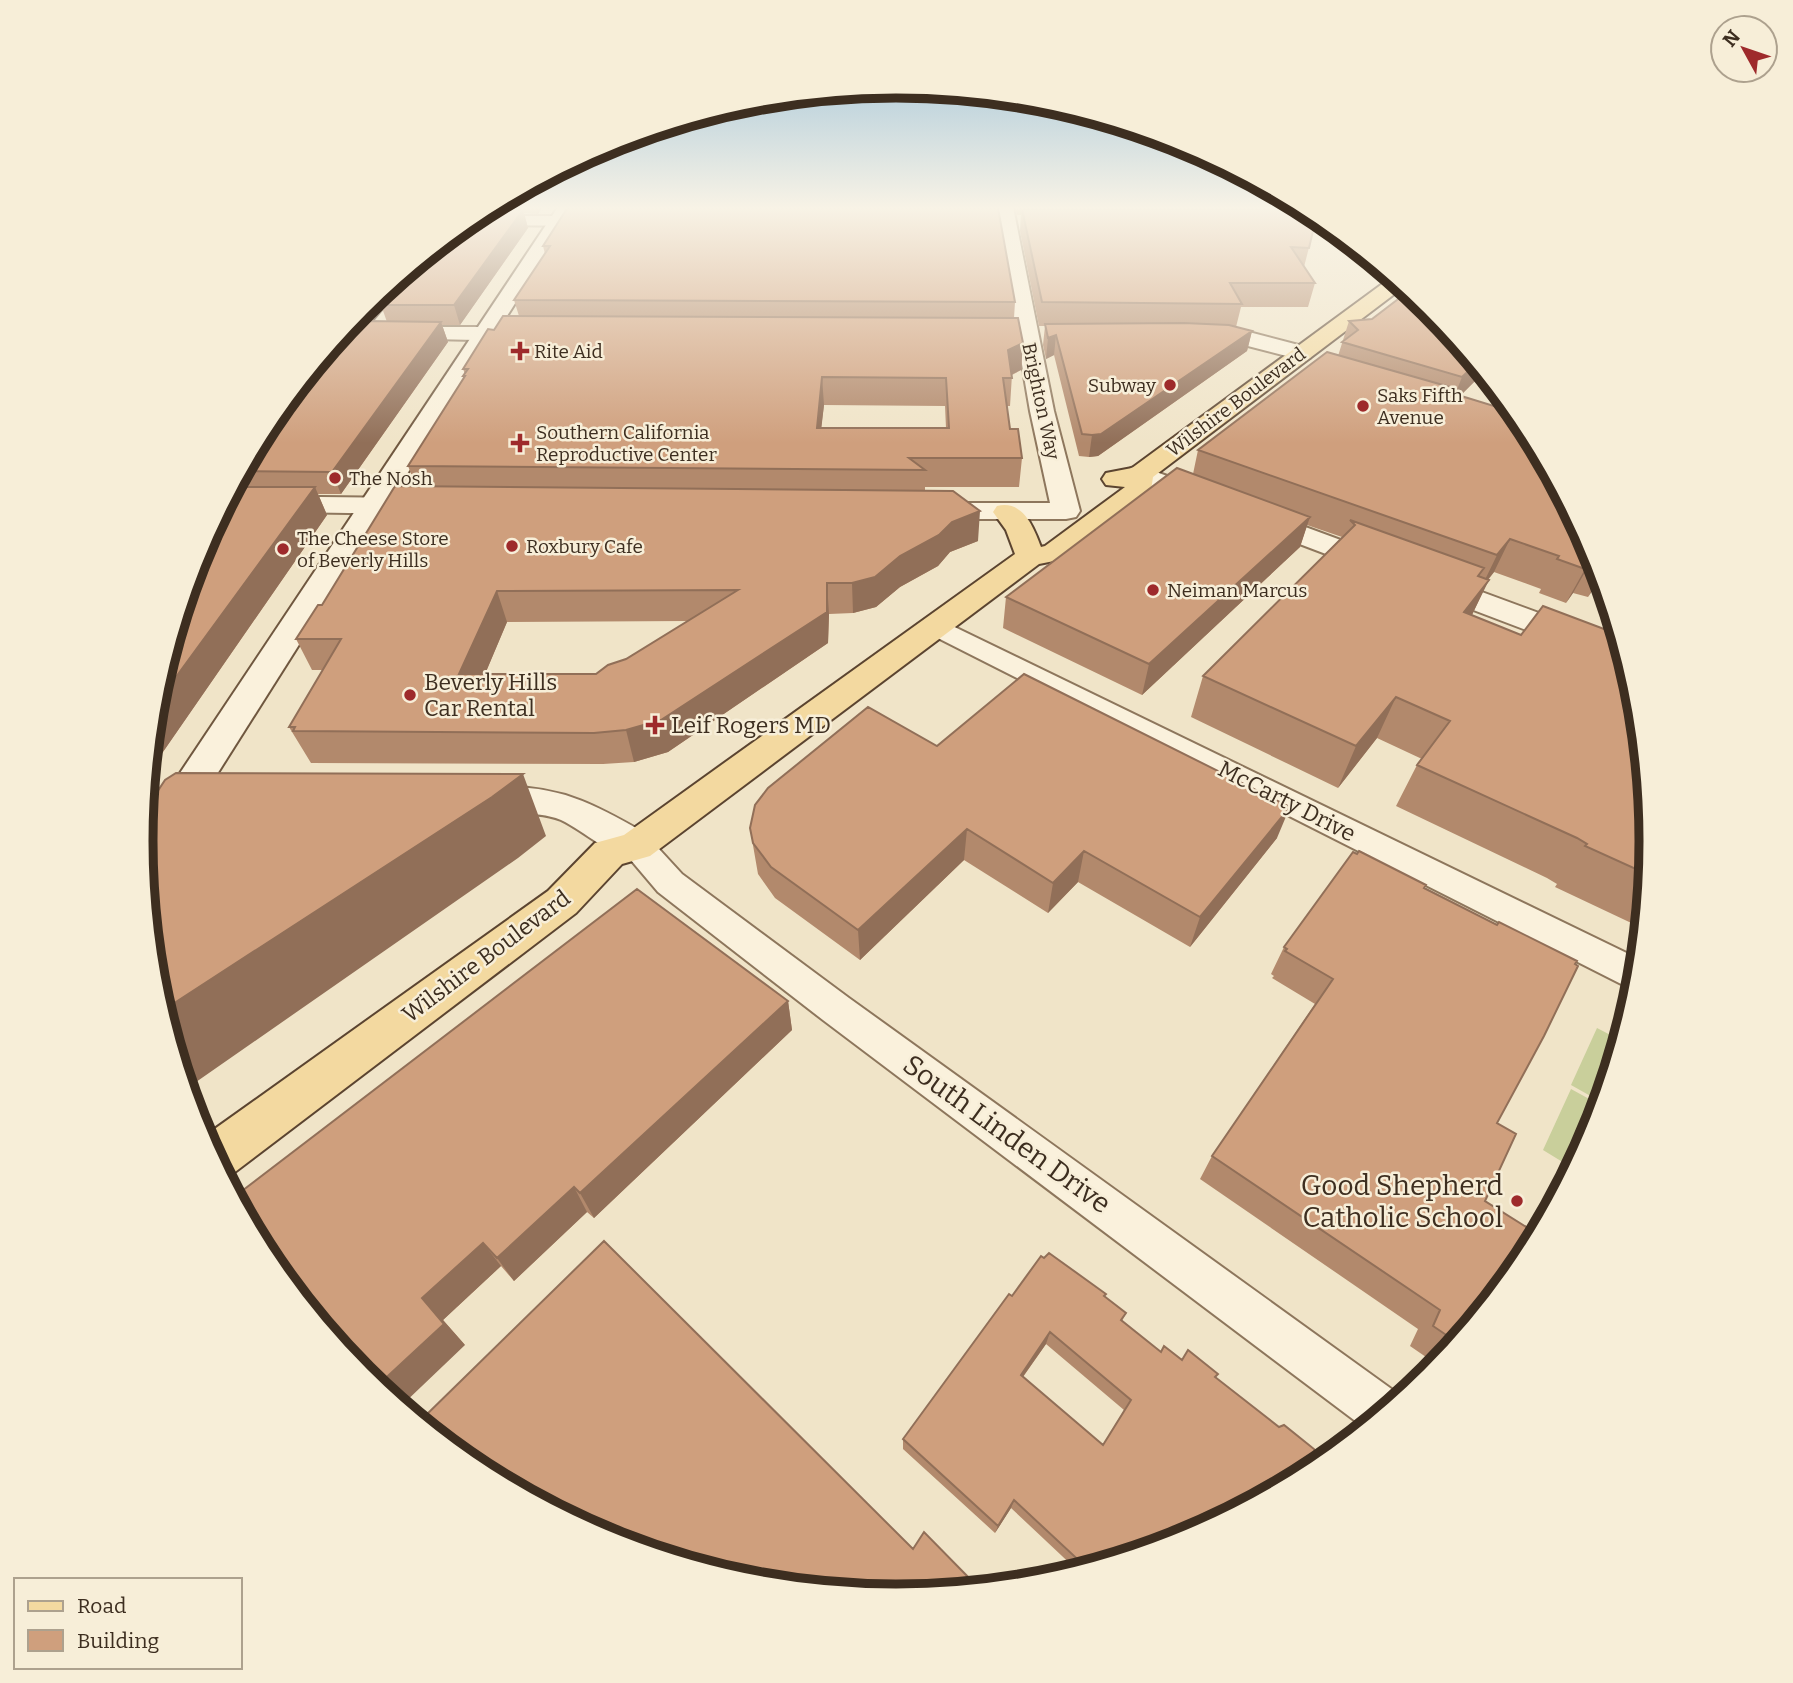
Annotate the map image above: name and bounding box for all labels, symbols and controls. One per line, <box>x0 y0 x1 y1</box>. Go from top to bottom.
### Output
north arrow <box>1709 14 1779 84</box>
text: N <box>1718 25 1745 51</box>
place label: Rite Aid <box>534 340 603 363</box>
street label: Brighton Way <box>1017 340 1065 462</box>
street label: Wilshire Boulevard <box>1162 342 1310 462</box>
marker: Rite Aid <box>512 343 528 359</box>
place label: Subway <box>1088 374 1157 397</box>
marker: Subway <box>1162 377 1178 393</box>
place label: Saks Fifth Avenue <box>1377 384 1463 429</box>
marker: Saks Fifth Avenue <box>1355 398 1371 414</box>
place label: Southern California Reproductive Center <box>536 421 717 466</box>
marker: Southern California Reproductive Center <box>510 433 530 453</box>
place label: The Nosh <box>349 467 433 490</box>
marker: The Nosh <box>327 470 343 486</box>
place label: The Cheese Store of Beverly Hills <box>297 527 449 572</box>
place label: Roxbury Cafe <box>526 535 643 558</box>
marker: Roxbury Cafe <box>504 538 520 554</box>
marker: The Cheese Store of Beverly Hills <box>275 541 291 557</box>
place label: Neiman Marcus <box>1167 579 1307 602</box>
marker: Neiman Marcus <box>1145 582 1161 598</box>
place label: Beverly Hills Car Rental <box>424 668 557 722</box>
marker: Beverly Hills Car Rental <box>402 687 418 703</box>
place label: Leif Rogers MD <box>671 711 831 739</box>
marker: Leif Rogers MD <box>645 715 665 735</box>
street label: McCarty Drive <box>1214 754 1360 848</box>
street label: Wilshire Boulevard <box>396 883 576 1028</box>
street label: South Linden Drive <box>897 1048 1117 1220</box>
place label: Good Shepherd Catholic School <box>1301 1169 1503 1234</box>
marker: Good Shepherd Catholic School <box>1509 1193 1525 1209</box>
legend <box>14 1578 242 1669</box>
text: Road <box>77 1593 126 1619</box>
text: Building <box>77 1628 160 1654</box>

